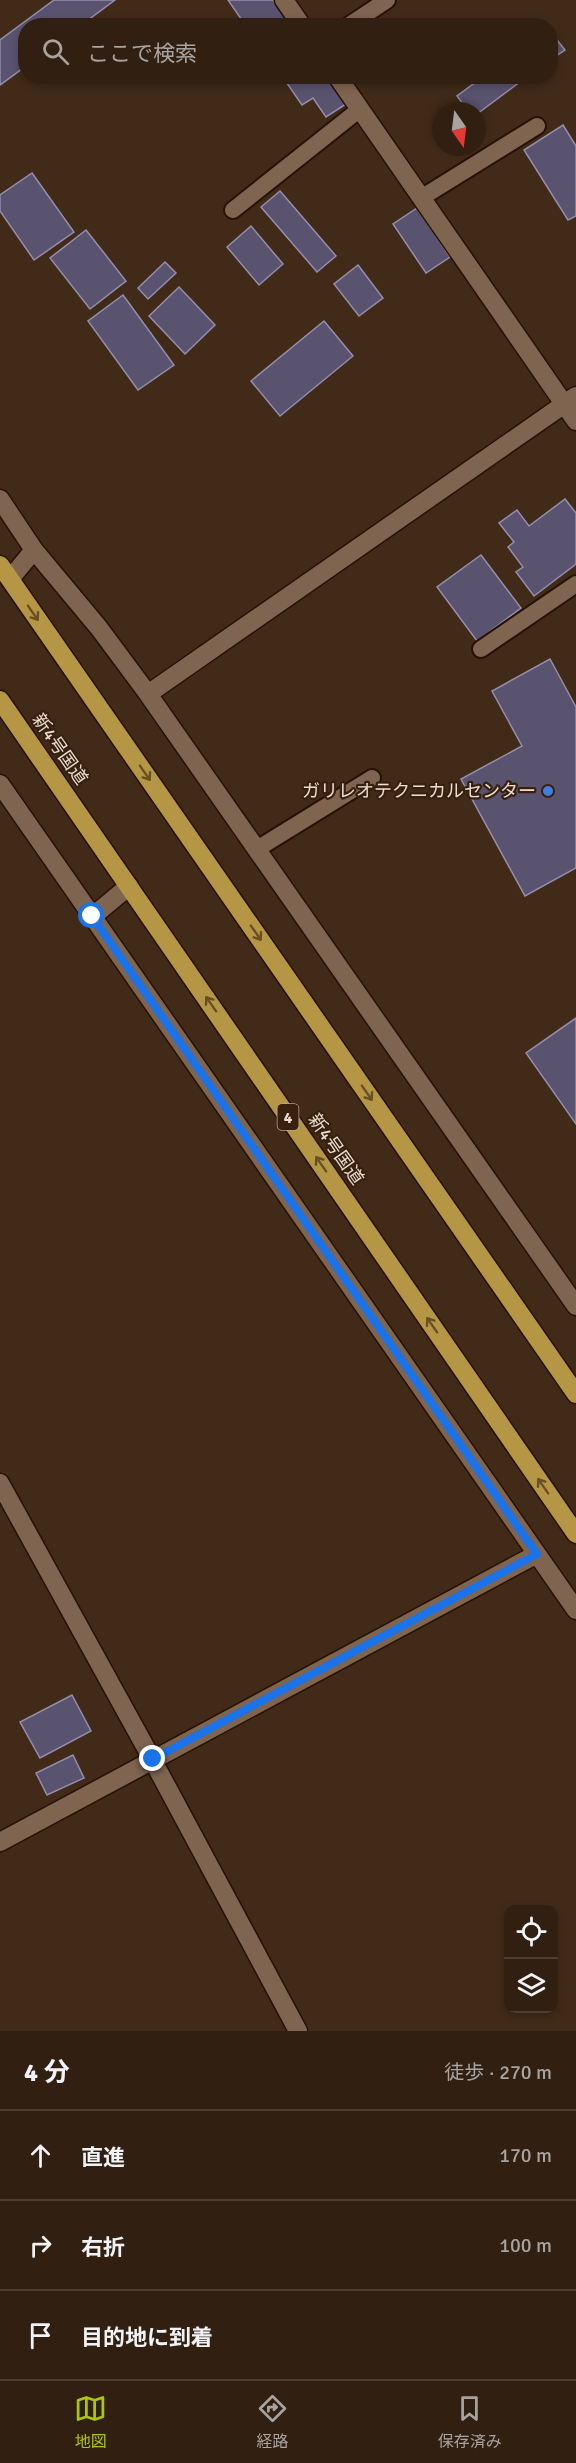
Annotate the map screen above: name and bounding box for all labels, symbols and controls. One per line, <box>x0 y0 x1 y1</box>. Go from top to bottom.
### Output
search box <box>18 18 558 84</box>
icon: search <box>39 35 72 68</box>
text: ここで検索 <box>87 40 197 67</box>
north arrow <box>432 102 486 156</box>
one-way arrow <box>27 604 39 621</box>
street label: 新4号国道 <box>28 709 92 789</box>
one-way arrow <box>139 764 151 781</box>
place label: ガリレオテクニカルセンター <box>302 780 536 802</box>
marker: ガリレオテクニカルセンター <box>541 784 555 798</box>
route start <box>78 902 104 928</box>
one-way arrow <box>250 925 262 941</box>
one-way arrow <box>205 996 217 1013</box>
one-way arrow <box>361 1085 373 1101</box>
road number: 4 <box>278 1104 298 1130</box>
street label: 新4号国道 <box>304 1109 368 1189</box>
one-way arrow <box>315 1157 327 1173</box>
one-way arrow <box>426 1317 438 1334</box>
one-way arrow <box>537 1478 549 1494</box>
route end <box>139 1745 165 1771</box>
map controls <box>504 1905 558 2013</box>
button: locate <box>504 1905 558 1959</box>
button: layers <box>504 1959 558 2013</box>
text: 4 分 <box>24 2057 70 2089</box>
text: 徒歩 · 270 m <box>444 2060 552 2085</box>
icon: ahead <box>24 2139 57 2172</box>
text: 170 m <box>499 2143 552 2168</box>
text: 直進 <box>81 2144 125 2171</box>
icon: right <box>24 2229 57 2262</box>
text: 100 m <box>499 2233 552 2258</box>
text: 右折 <box>81 2234 125 2261</box>
icon: arrive <box>24 2319 57 2352</box>
text: 目的地に到着 <box>81 2324 213 2351</box>
tab: 地図 <box>74 2392 107 2452</box>
tab: 経路 <box>256 2392 289 2452</box>
tab: 保存済み <box>438 2392 502 2452</box>

